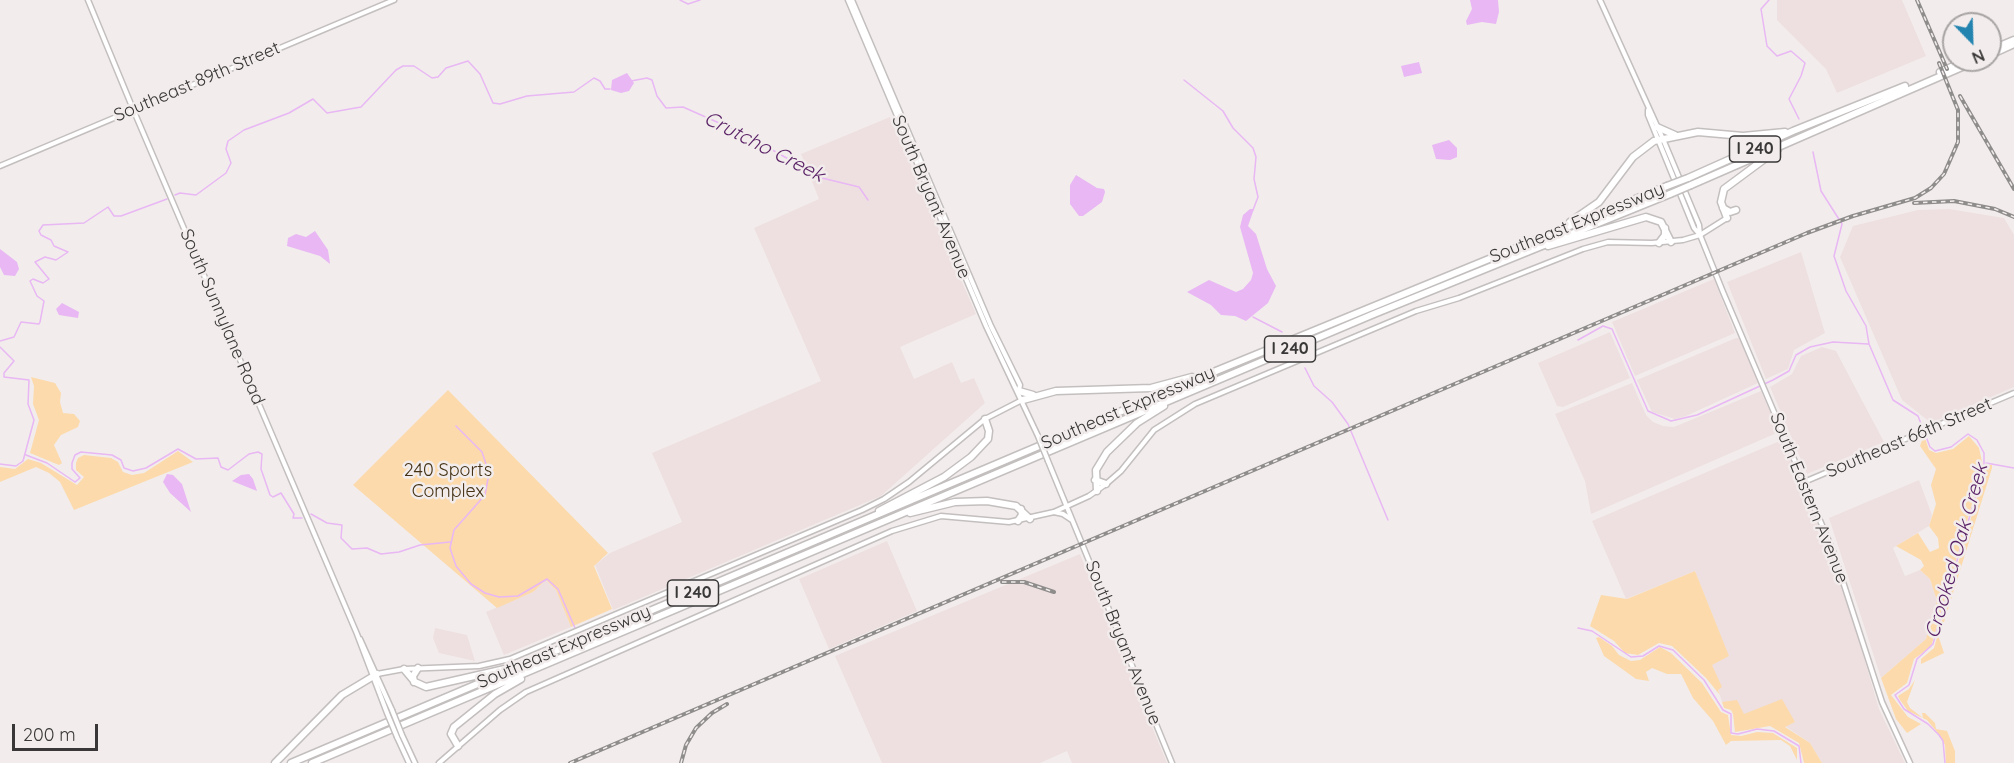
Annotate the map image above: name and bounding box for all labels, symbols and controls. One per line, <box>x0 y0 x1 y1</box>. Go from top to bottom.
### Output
north arrow <box>1942 12 2002 72</box>
street label: Southeast 89th Street <box>111 37 283 127</box>
text: N <box>1969 45 1988 68</box>
water label: Crutcho Creek <box>700 106 828 188</box>
street label: South Bryant Avenue <box>887 112 975 282</box>
road number: I 240 <box>1730 136 1780 162</box>
street label: Southeast Expressway <box>1487 178 1667 268</box>
street label: South Sunnylane Road <box>175 226 269 408</box>
road number: I 240 <box>1264 336 1316 362</box>
street label: Southeast Expressway <box>1038 362 1218 454</box>
street label: Southeast 66th Street <box>1823 393 1995 483</box>
street label: South Eastern Avenue <box>1765 410 1853 586</box>
park label: 240 Sports Complex <box>404 460 492 502</box>
water label: Crooked Oak Creek <box>1921 461 1993 641</box>
street label: South Bryant Avenue <box>1080 558 1166 728</box>
road number: I 240 <box>668 580 718 606</box>
street label: Southeast Expressway <box>474 601 654 693</box>
scale bar <box>15 712 100 750</box>
text: 200 m <box>23 723 76 746</box>

